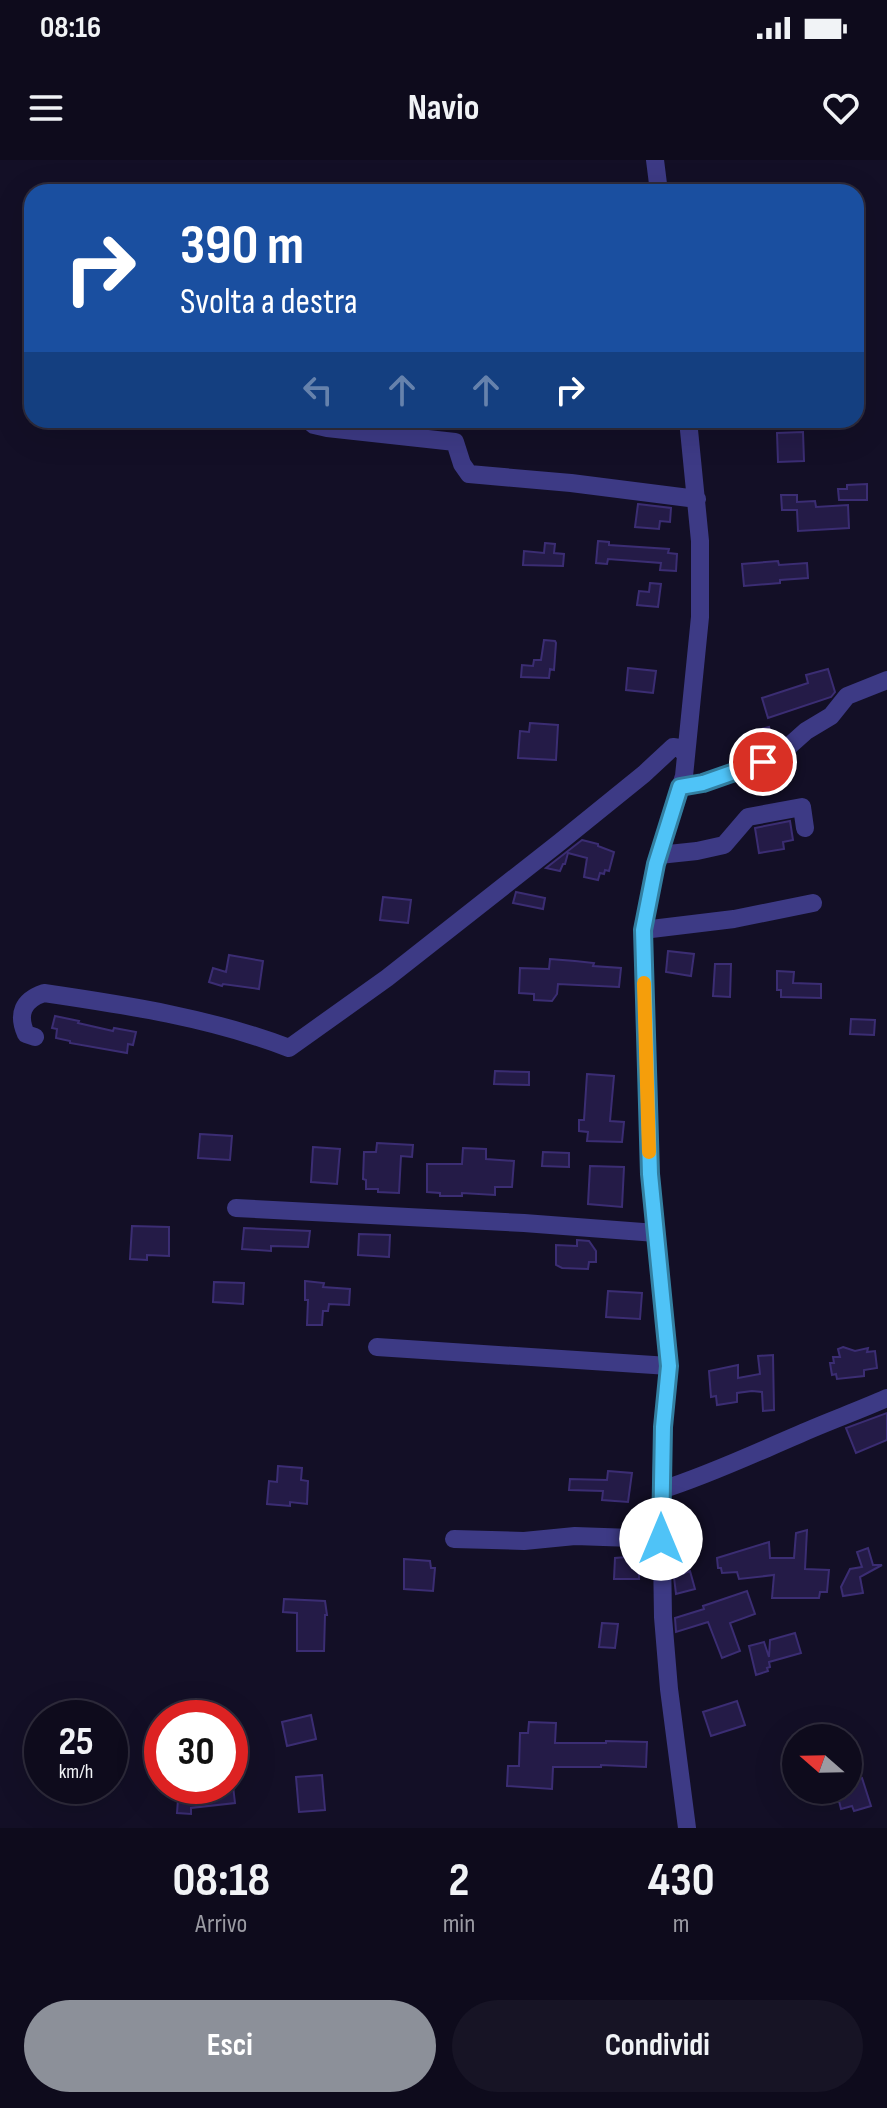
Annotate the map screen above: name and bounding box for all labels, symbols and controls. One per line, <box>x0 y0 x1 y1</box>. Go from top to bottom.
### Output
text: 08:16 <box>40 10 101 46</box>
icon: menu <box>24 86 68 130</box>
icon: heart <box>819 86 863 130</box>
text: Navio <box>408 87 479 130</box>
text: 390 m <box>180 213 304 280</box>
icon: right <box>48 216 152 320</box>
text: Svolta a destra <box>180 281 358 324</box>
icon: left <box>296 368 340 412</box>
icon: ahead <box>380 368 424 412</box>
icon: ahead <box>464 368 508 412</box>
icon: right <box>548 368 592 412</box>
pin <box>729 728 797 796</box>
icon: arrive <box>741 740 785 784</box>
position arrow <box>619 1497 703 1581</box>
speed limit sign: 30 <box>144 1700 248 1804</box>
text: 25 <box>58 1718 94 1766</box>
north arrow <box>782 1724 862 1804</box>
map controls <box>782 1724 862 1804</box>
text: km/h <box>59 1760 93 1784</box>
text: 08:18 <box>172 1852 270 1909</box>
text: 2 <box>448 1852 469 1909</box>
text: 430 <box>648 1852 715 1909</box>
text: Arrivo <box>195 1909 247 1940</box>
text: min <box>443 1909 475 1940</box>
text: m <box>673 1909 689 1940</box>
button: Esci <box>24 2000 436 2092</box>
button: Condividi <box>452 2000 863 2092</box>

